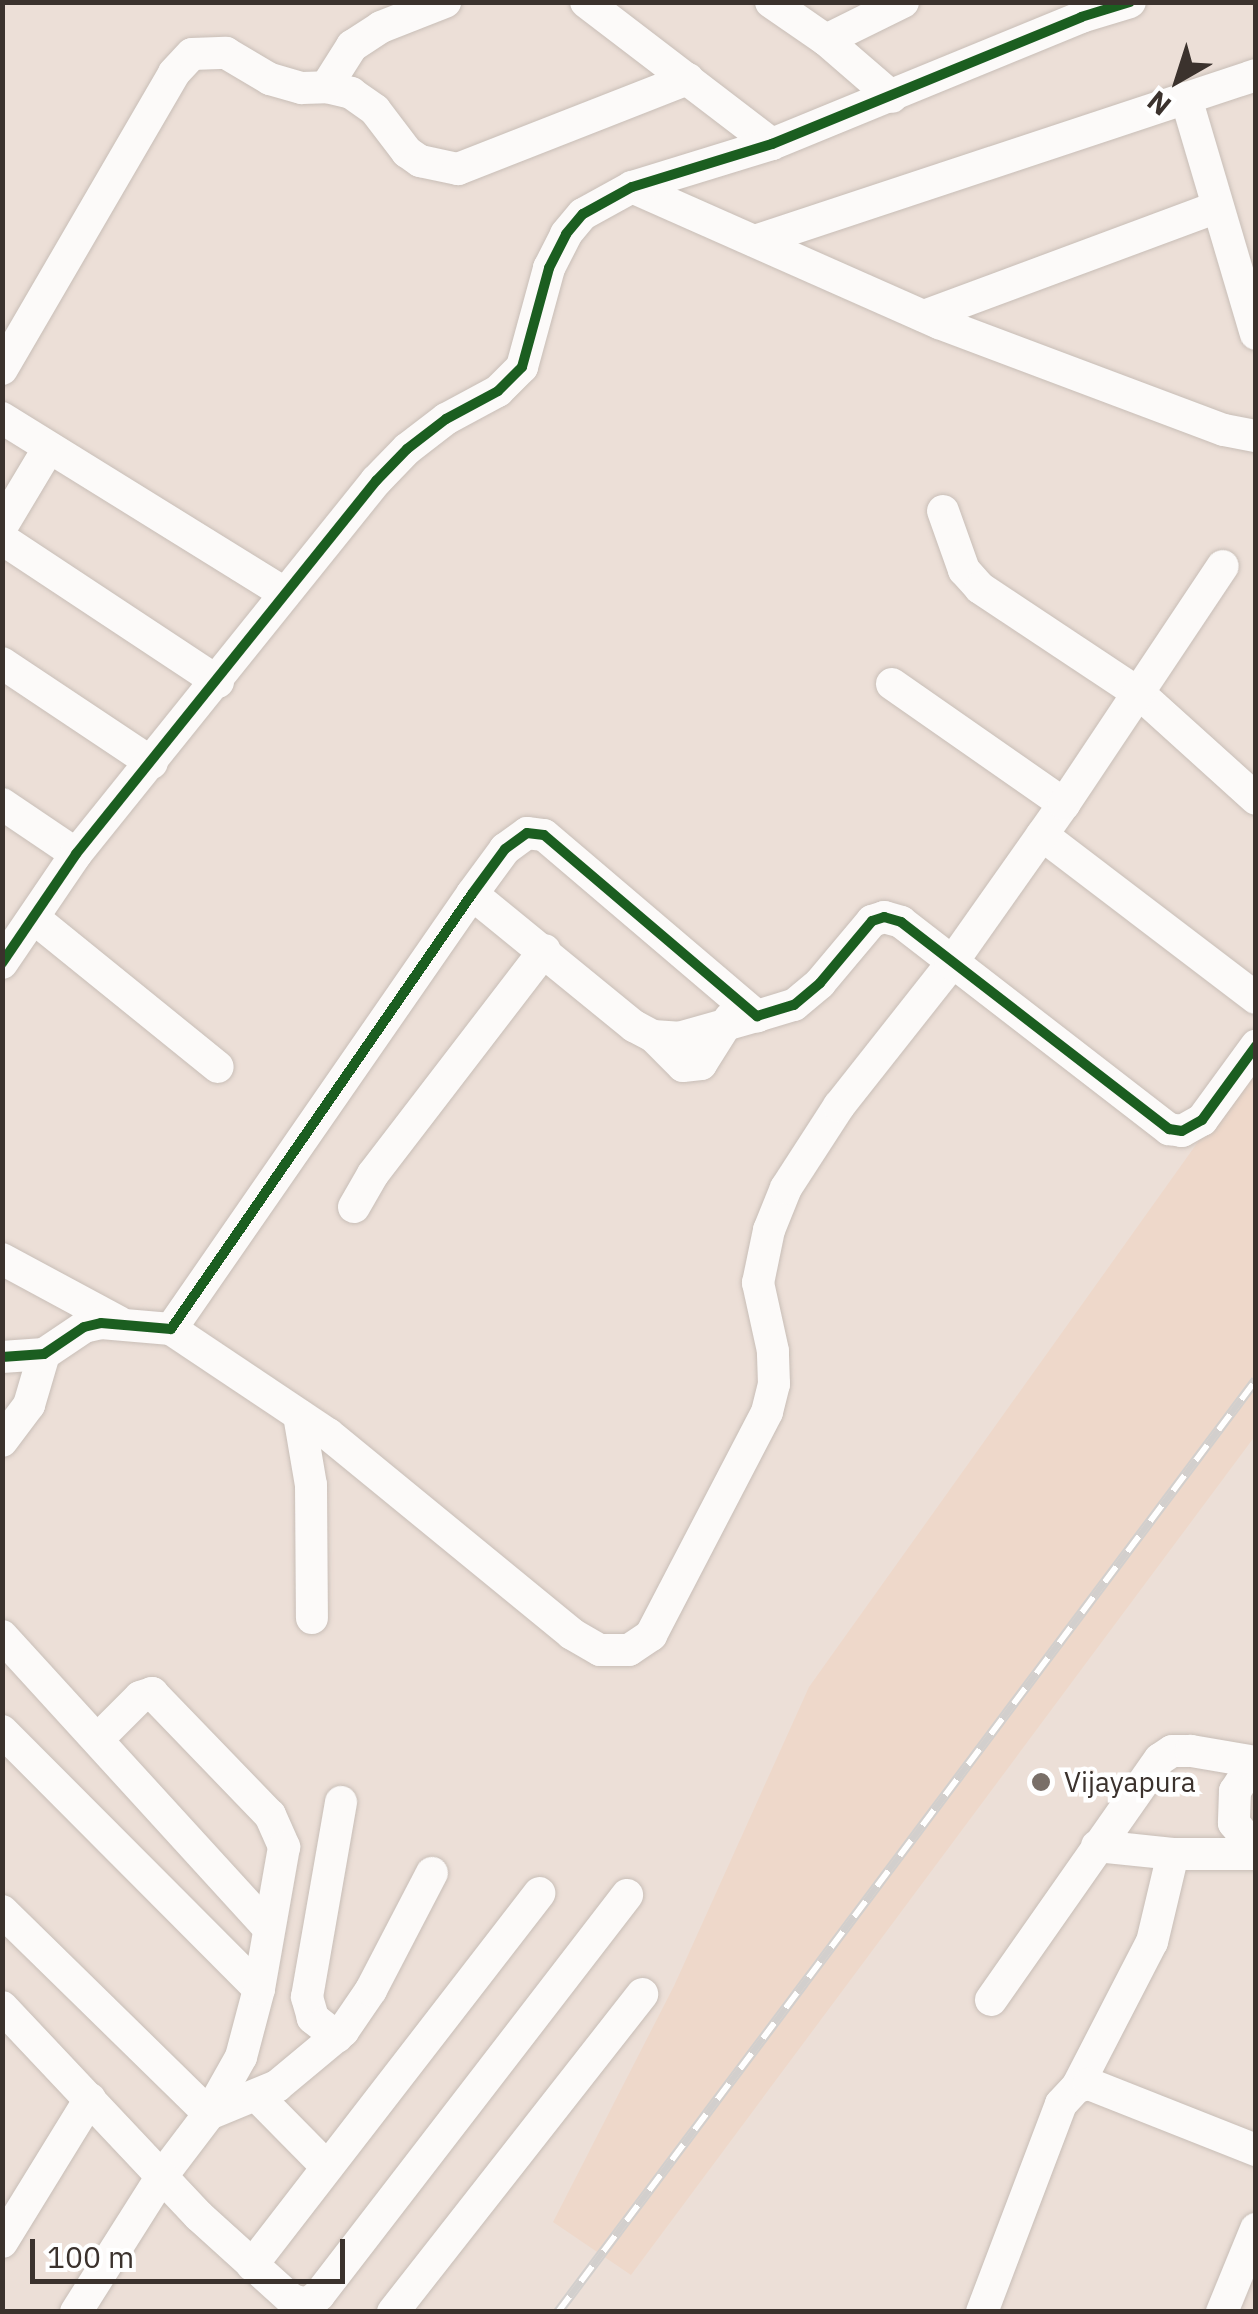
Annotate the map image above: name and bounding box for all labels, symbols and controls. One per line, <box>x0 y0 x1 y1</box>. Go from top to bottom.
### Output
north arrow <box>1128 30 1228 130</box>
text: N <box>1139 83 1178 124</box>
place label: Vijayapura <box>1064 1765 1196 1799</box>
marker: Vijayapura <box>1028 1769 1054 1795</box>
scale bar <box>35 2219 350 2281</box>
text: 100 m <box>47 2237 134 2276</box>

